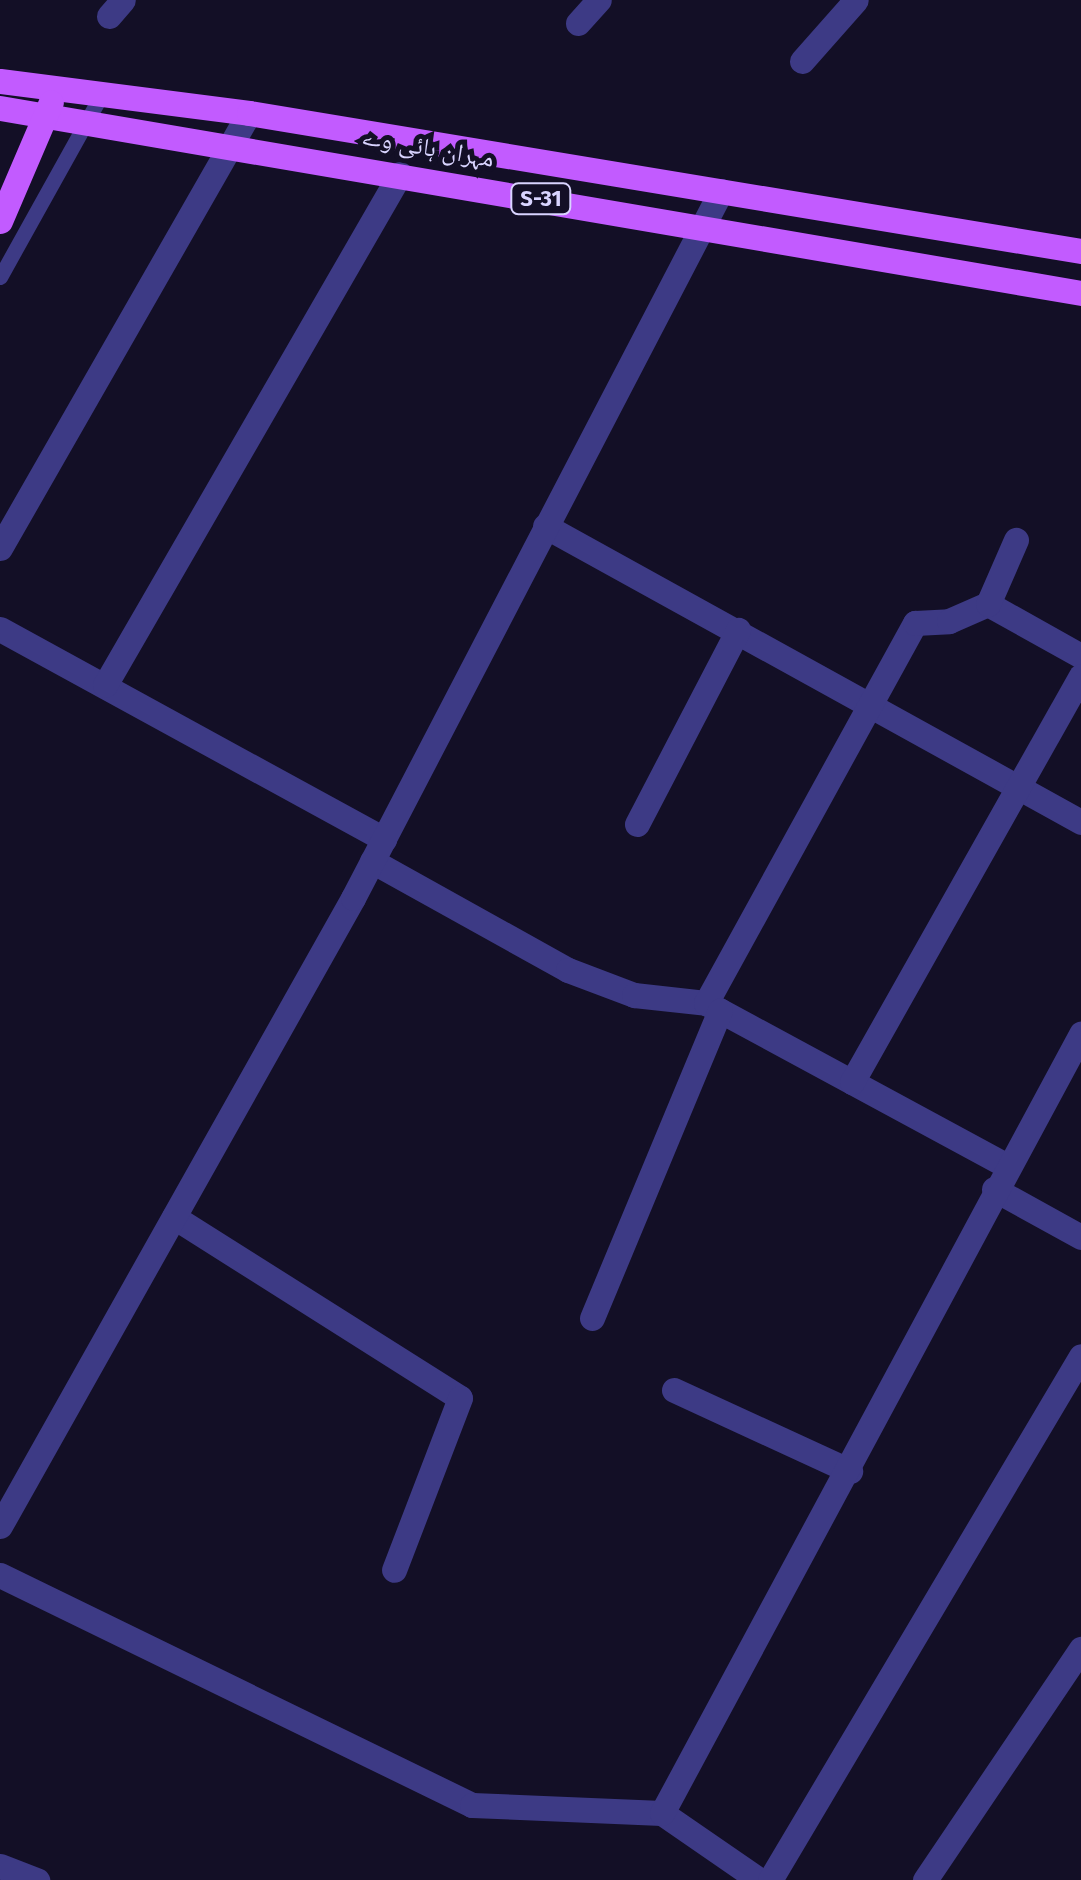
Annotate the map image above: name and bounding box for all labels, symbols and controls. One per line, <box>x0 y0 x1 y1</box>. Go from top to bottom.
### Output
street label: مہران ہائی وے <box>360 122 496 174</box>
road number: S-31 <box>508 182 574 216</box>

